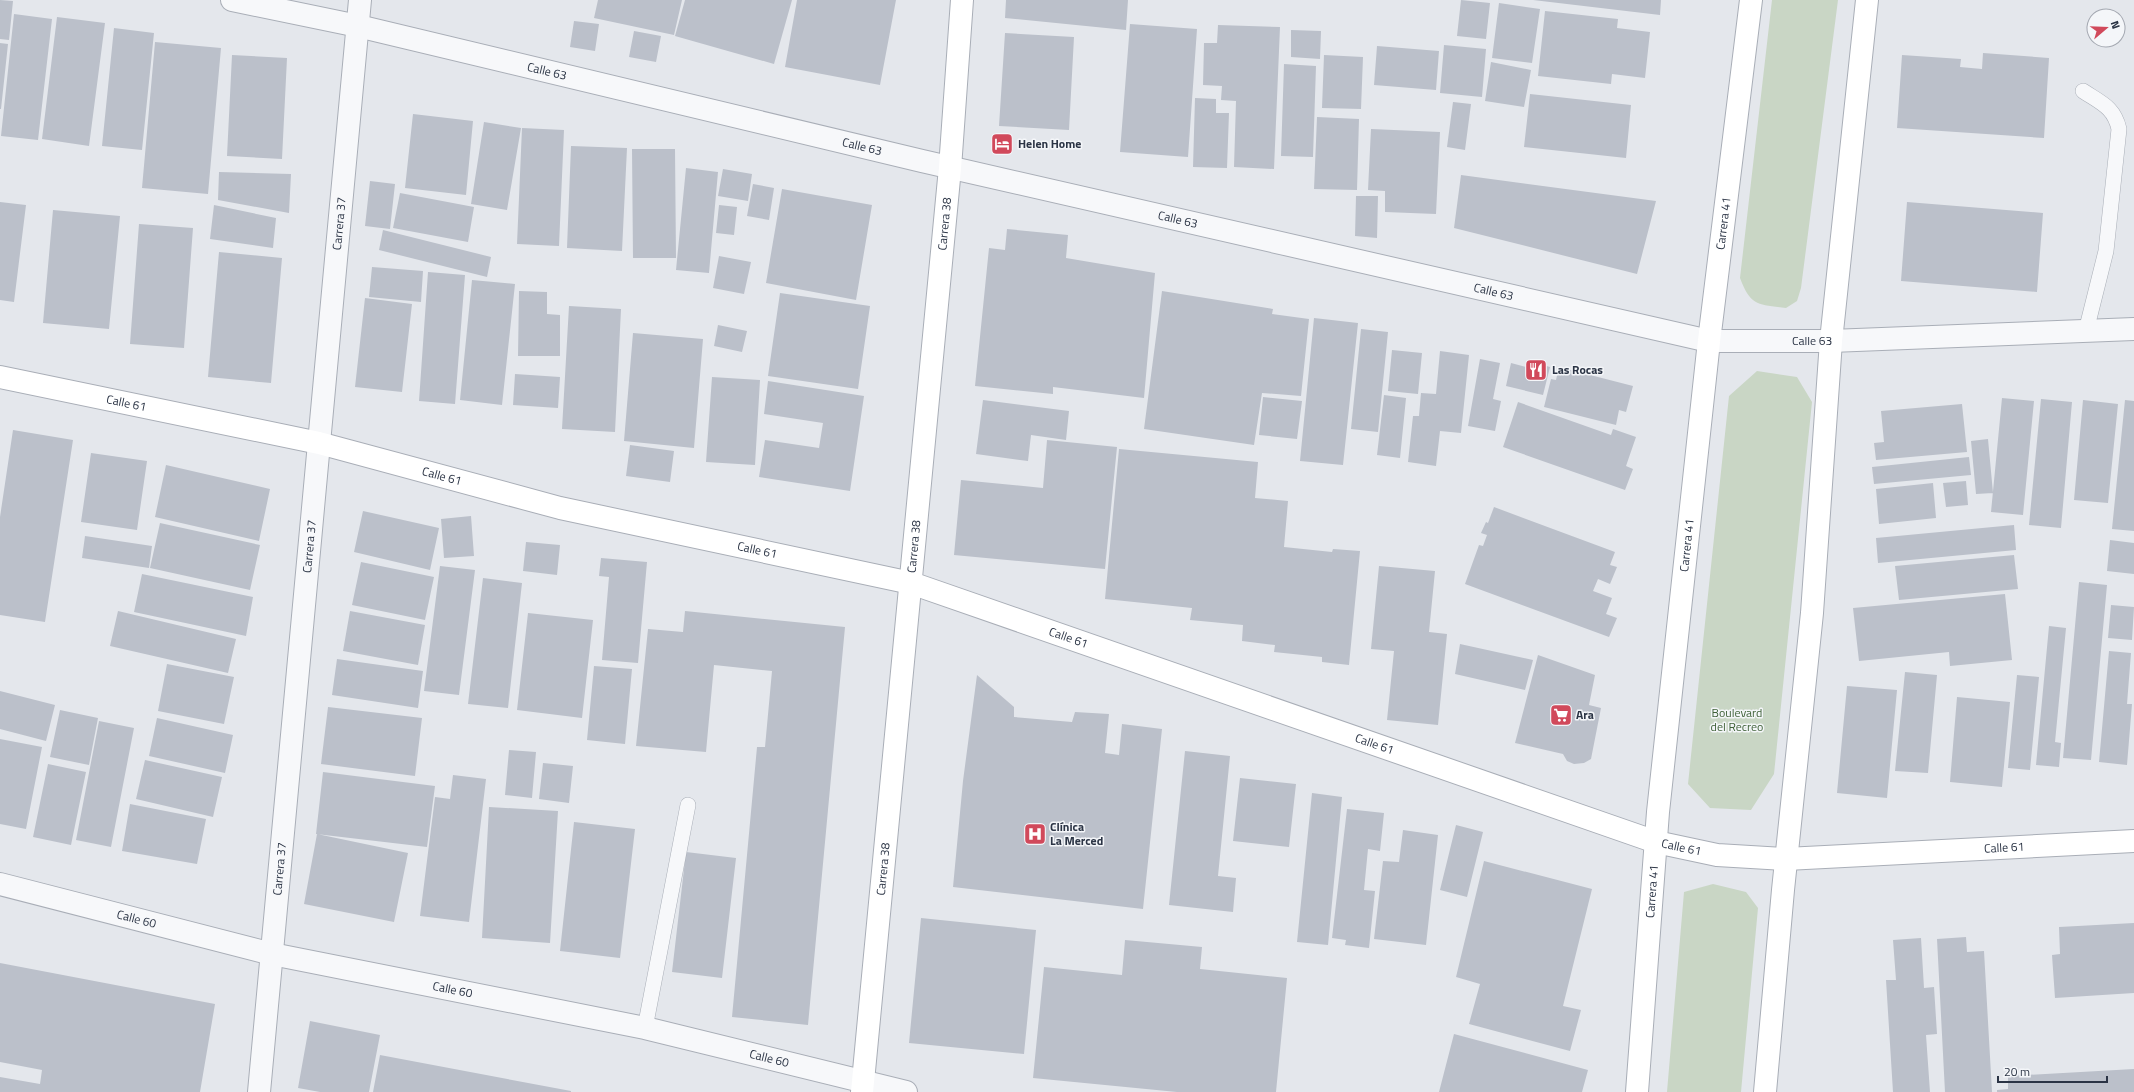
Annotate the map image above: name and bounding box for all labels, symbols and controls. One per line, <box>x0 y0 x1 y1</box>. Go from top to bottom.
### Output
north arrow <box>2086 8 2126 48</box>
text: N <box>2107 19 2124 31</box>
street label: Calle 63 <box>525 57 569 85</box>
hotel icon: Helen Home <box>989 131 1015 157</box>
street label: Calle 63 <box>840 132 884 160</box>
place label: Helen Home <box>1018 134 1081 153</box>
street label: Carrera 37 <box>327 196 351 251</box>
street label: Carrera 38 <box>932 196 956 251</box>
street label: Carrera 41 <box>1710 196 1736 251</box>
street label: Calle 63 <box>1156 205 1200 233</box>
street label: Calle 63 <box>1472 278 1516 305</box>
street label: Calle 63 <box>1792 331 1832 350</box>
restaurant icon: Las Rocas <box>1523 357 1549 383</box>
place label: Las Rocas <box>1552 360 1603 379</box>
street label: Calle 61 <box>105 389 148 416</box>
street label: Calle 61 <box>420 461 464 490</box>
street label: Carrera 41 <box>1674 518 1699 573</box>
street label: Carrera 37 <box>297 519 321 574</box>
street label: Carrera 38 <box>901 519 925 574</box>
street label: Calle 61 <box>736 536 779 563</box>
street label: Calle 61 <box>1046 622 1091 653</box>
supermarket icon: Ara <box>1548 702 1574 728</box>
park label: Boulevard del Recreo <box>1711 703 1763 736</box>
place label: Ara <box>1576 705 1594 724</box>
street label: Calle 61 <box>1353 728 1397 759</box>
place label: Clínica La Merced <box>1050 817 1103 850</box>
hospital icon: Clínica La Merced <box>1022 821 1048 847</box>
street label: Calle 61 <box>1660 833 1703 860</box>
street label: Calle 61 <box>1984 837 2025 858</box>
street label: Carrera 38 <box>871 841 895 896</box>
street label: Carrera 37 <box>267 842 291 896</box>
street label: Carrera 41 <box>1640 864 1663 919</box>
street label: Calle 60 <box>115 904 159 933</box>
street label: Calle 60 <box>431 976 475 1003</box>
street label: Calle 60 <box>747 1044 791 1072</box>
scale bar <box>1998 1058 2107 1084</box>
text: 20 m <box>2004 1062 2030 1081</box>

